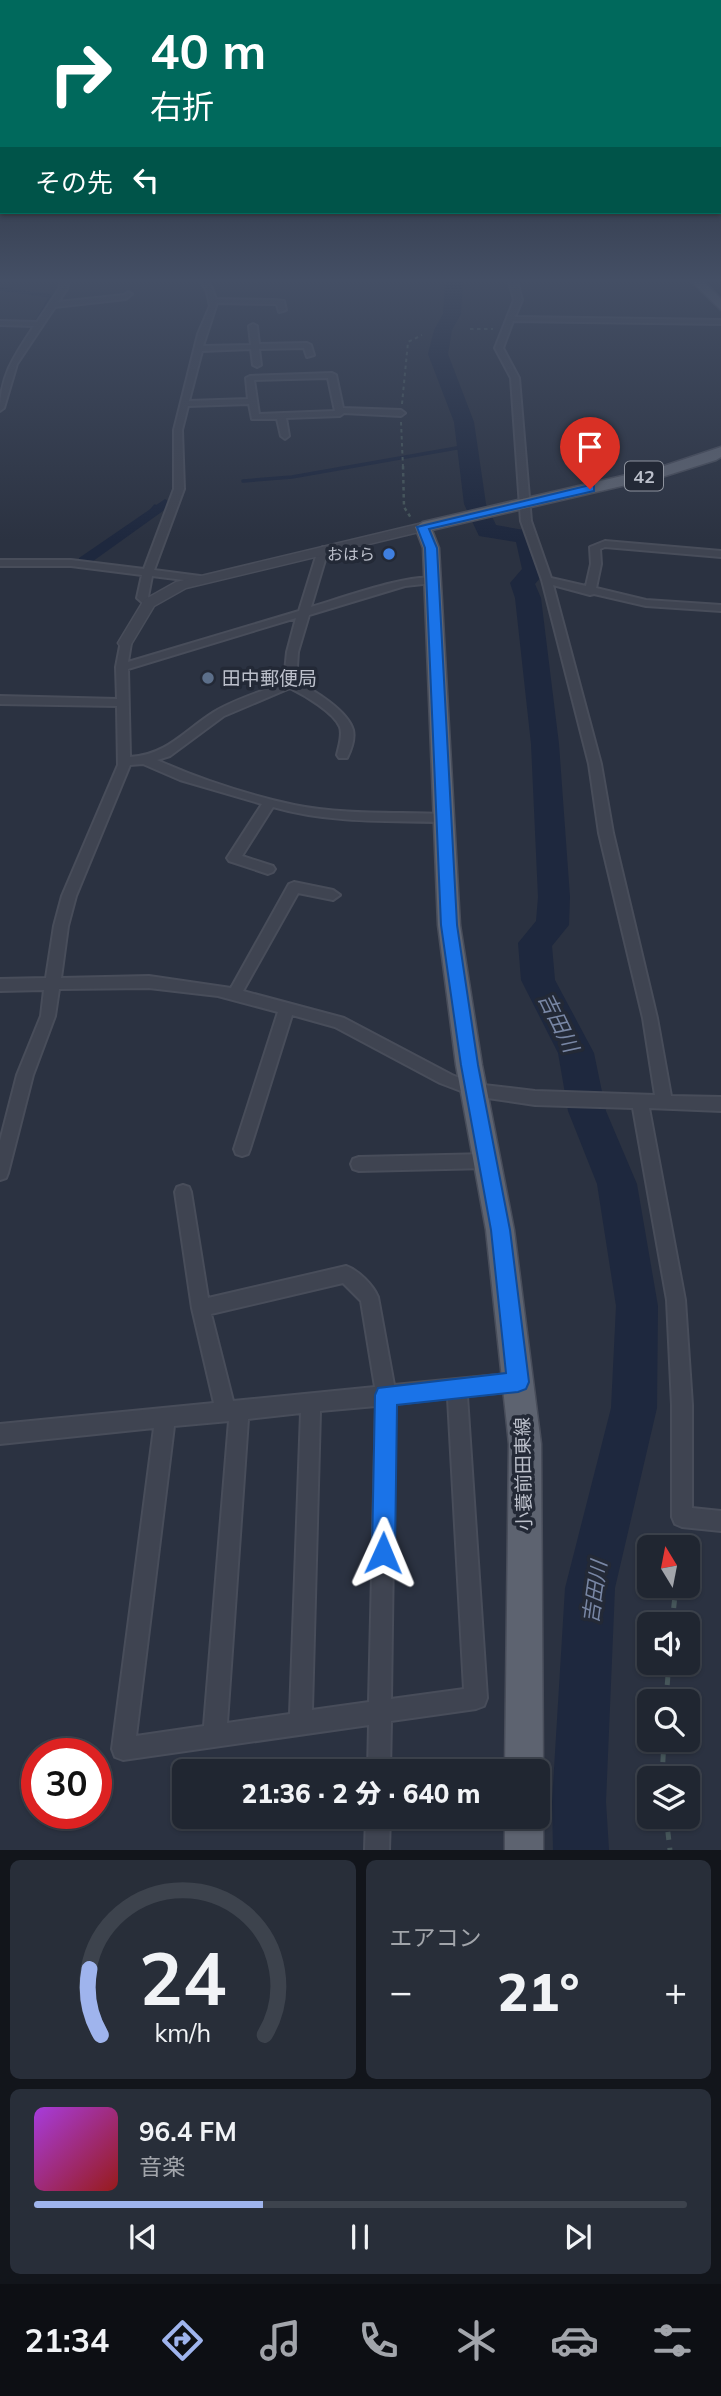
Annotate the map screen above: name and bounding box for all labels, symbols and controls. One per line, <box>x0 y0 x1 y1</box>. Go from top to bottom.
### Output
text: 40 m <box>150 20 266 81</box>
icon: right <box>35 28 126 119</box>
text: 右折 <box>150 86 214 126</box>
icon: left <box>127 161 165 199</box>
text: その先 <box>35 166 113 199</box>
pin <box>560 417 620 489</box>
icon: arrive <box>571 428 609 466</box>
road number: 42 <box>625 462 663 490</box>
place label: おはら <box>327 544 375 564</box>
marker: おはら <box>381 546 397 562</box>
place label: 田中郵便局 <box>222 666 317 690</box>
marker: 田中郵便局 <box>200 670 216 686</box>
water label: 吉田川 <box>534 988 585 1058</box>
street label: 小蓑前田東線 <box>510 1417 536 1531</box>
position arrow <box>346 1516 420 1590</box>
north arrow <box>637 1535 700 1598</box>
map controls <box>637 1535 700 1829</box>
water label: 吉田川 <box>577 1557 612 1625</box>
button: sound <box>637 1612 700 1675</box>
button: search <box>637 1689 700 1752</box>
speed limit sign: 30 <box>21 1738 112 1829</box>
button: layers <box>637 1766 700 1829</box>
text: 21:36 · 2 分 · 640 m <box>242 1777 480 1810</box>
text: エアコン <box>390 1923 482 1952</box>
text: 24 <box>139 1933 226 2024</box>
text: 21° <box>497 1959 579 2024</box>
text: − <box>390 1967 412 2015</box>
text: + <box>664 1967 687 2015</box>
text: km/h <box>154 2017 211 2048</box>
text: 96.4 FM <box>139 2115 237 2148</box>
text: 音楽 <box>139 2152 185 2181</box>
icon: previous <box>124 2218 162 2256</box>
icon: pause <box>341 2218 379 2256</box>
icon: next <box>559 2218 597 2256</box>
icon: directions <box>158 2316 207 2365</box>
icon: music <box>256 2316 305 2365</box>
icon: phone <box>354 2316 403 2365</box>
icon: climate <box>452 2316 501 2365</box>
icon: car <box>550 2316 599 2365</box>
icon: filters <box>648 2316 697 2365</box>
text: 21:34 <box>24 2320 109 2360</box>

